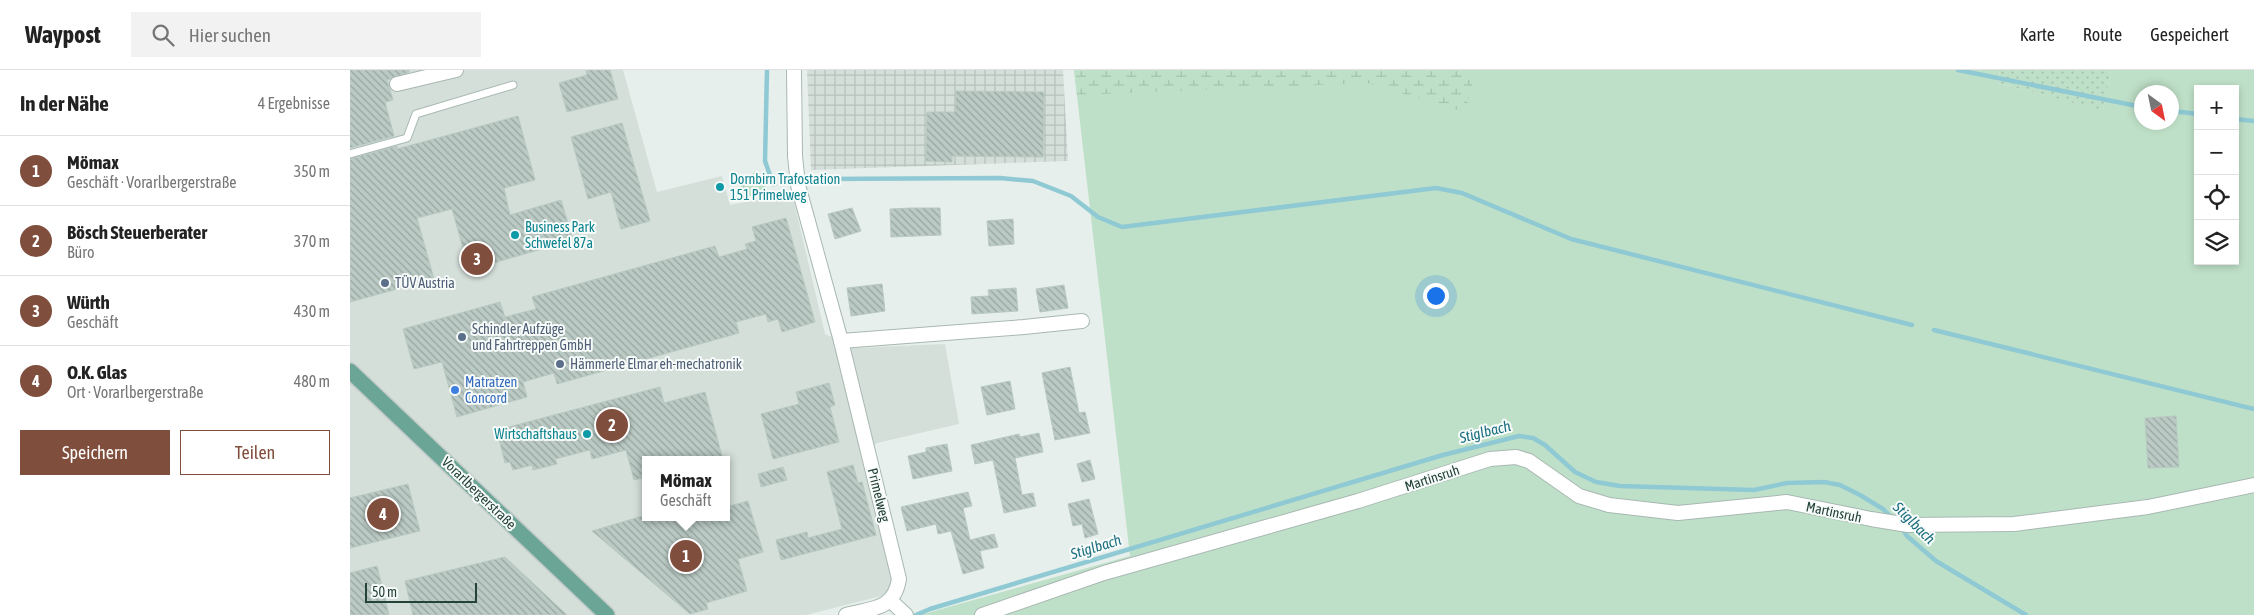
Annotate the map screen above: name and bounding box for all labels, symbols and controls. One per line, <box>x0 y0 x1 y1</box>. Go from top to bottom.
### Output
search box <box>131 12 481 57</box>
text: Waypost <box>25 21 101 48</box>
icon: search <box>149 21 177 49</box>
text: Hier suchen <box>189 24 271 46</box>
text: Karte <box>2020 24 2055 45</box>
text: Route <box>2083 24 2122 45</box>
text: Gespeichert <box>2150 24 2229 45</box>
north arrow <box>2134 85 2179 130</box>
map controls <box>2194 85 2239 265</box>
button: + <box>2194 85 2239 130</box>
text: In der Nähe <box>20 91 109 115</box>
text: 4 Ergebnisse <box>258 94 330 112</box>
button: − <box>2194 130 2239 175</box>
text: Mömax <box>67 151 119 173</box>
text: 1 <box>32 162 40 180</box>
text: 350 m <box>294 162 330 180</box>
place label: Dornbirn Trafostation 151 Primelweg <box>730 171 840 203</box>
text: Geschäft · Vorarlbergerstraße <box>67 173 237 191</box>
button: locate <box>2194 175 2239 220</box>
marker: Dornbirn Trafostation 151 Primelweg <box>714 181 726 193</box>
place label: Business Park Schwefel 87a <box>525 219 595 251</box>
button: layers <box>2194 220 2239 265</box>
text: Bösch Steuerberater <box>67 221 207 243</box>
marker: Business Park Schwefel 87a <box>509 229 521 241</box>
text: 2 <box>32 232 40 250</box>
text: 370 m <box>294 232 330 250</box>
pin: 3 <box>461 240 493 278</box>
text: Büro <box>67 243 95 261</box>
place label: TÜV Austria <box>395 275 455 291</box>
marker: TÜV Austria <box>379 277 391 289</box>
your location <box>1423 283 1449 309</box>
text: Würth <box>67 291 110 313</box>
text: 3 <box>32 302 40 320</box>
text: 430 m <box>294 302 330 320</box>
text: Geschäft <box>67 313 119 331</box>
place label: Schindler Aufzüge und Fahrtreppen GmbH <box>472 321 592 353</box>
marker: Schindler Aufzüge und Fahrtreppen GmbH <box>456 331 468 343</box>
place label: Hämmerle Elmar eh-mechatronik <box>570 356 742 372</box>
marker: Hämmerle Elmar eh-mechatronik <box>554 358 566 370</box>
text: O.K. Glas <box>67 361 127 383</box>
text: 4 <box>32 372 40 390</box>
text: 480 m <box>294 372 330 390</box>
place label: Matratzen Concord <box>465 374 517 406</box>
text: Ort · Vorarlbergerstraße <box>67 383 204 401</box>
marker: Matratzen Concord <box>449 384 461 396</box>
pin: 2 <box>596 406 628 444</box>
water label: Stiglbach <box>1457 417 1512 446</box>
place label: Wirtschaftshaus <box>494 426 577 442</box>
marker: Wirtschaftshaus <box>581 428 593 440</box>
button: Speichern <box>20 430 170 475</box>
button: Teilen <box>180 430 330 475</box>
street label: Vorarlbergerstraße <box>439 454 519 532</box>
popup <box>642 456 730 521</box>
street label: Martinsruh <box>1403 462 1461 494</box>
street label: Primelweg <box>865 466 893 524</box>
text: Mömax <box>660 469 712 491</box>
text: Geschäft <box>660 491 712 509</box>
pin: 4 <box>367 495 399 533</box>
street label: Martinsruh <box>1805 498 1863 526</box>
water label: Stiglbach <box>1889 498 1939 547</box>
water label: Stiglbach <box>1068 531 1123 563</box>
pin: 1 <box>670 537 702 575</box>
scale bar <box>365 580 478 603</box>
text: 50 m <box>372 584 397 600</box>

